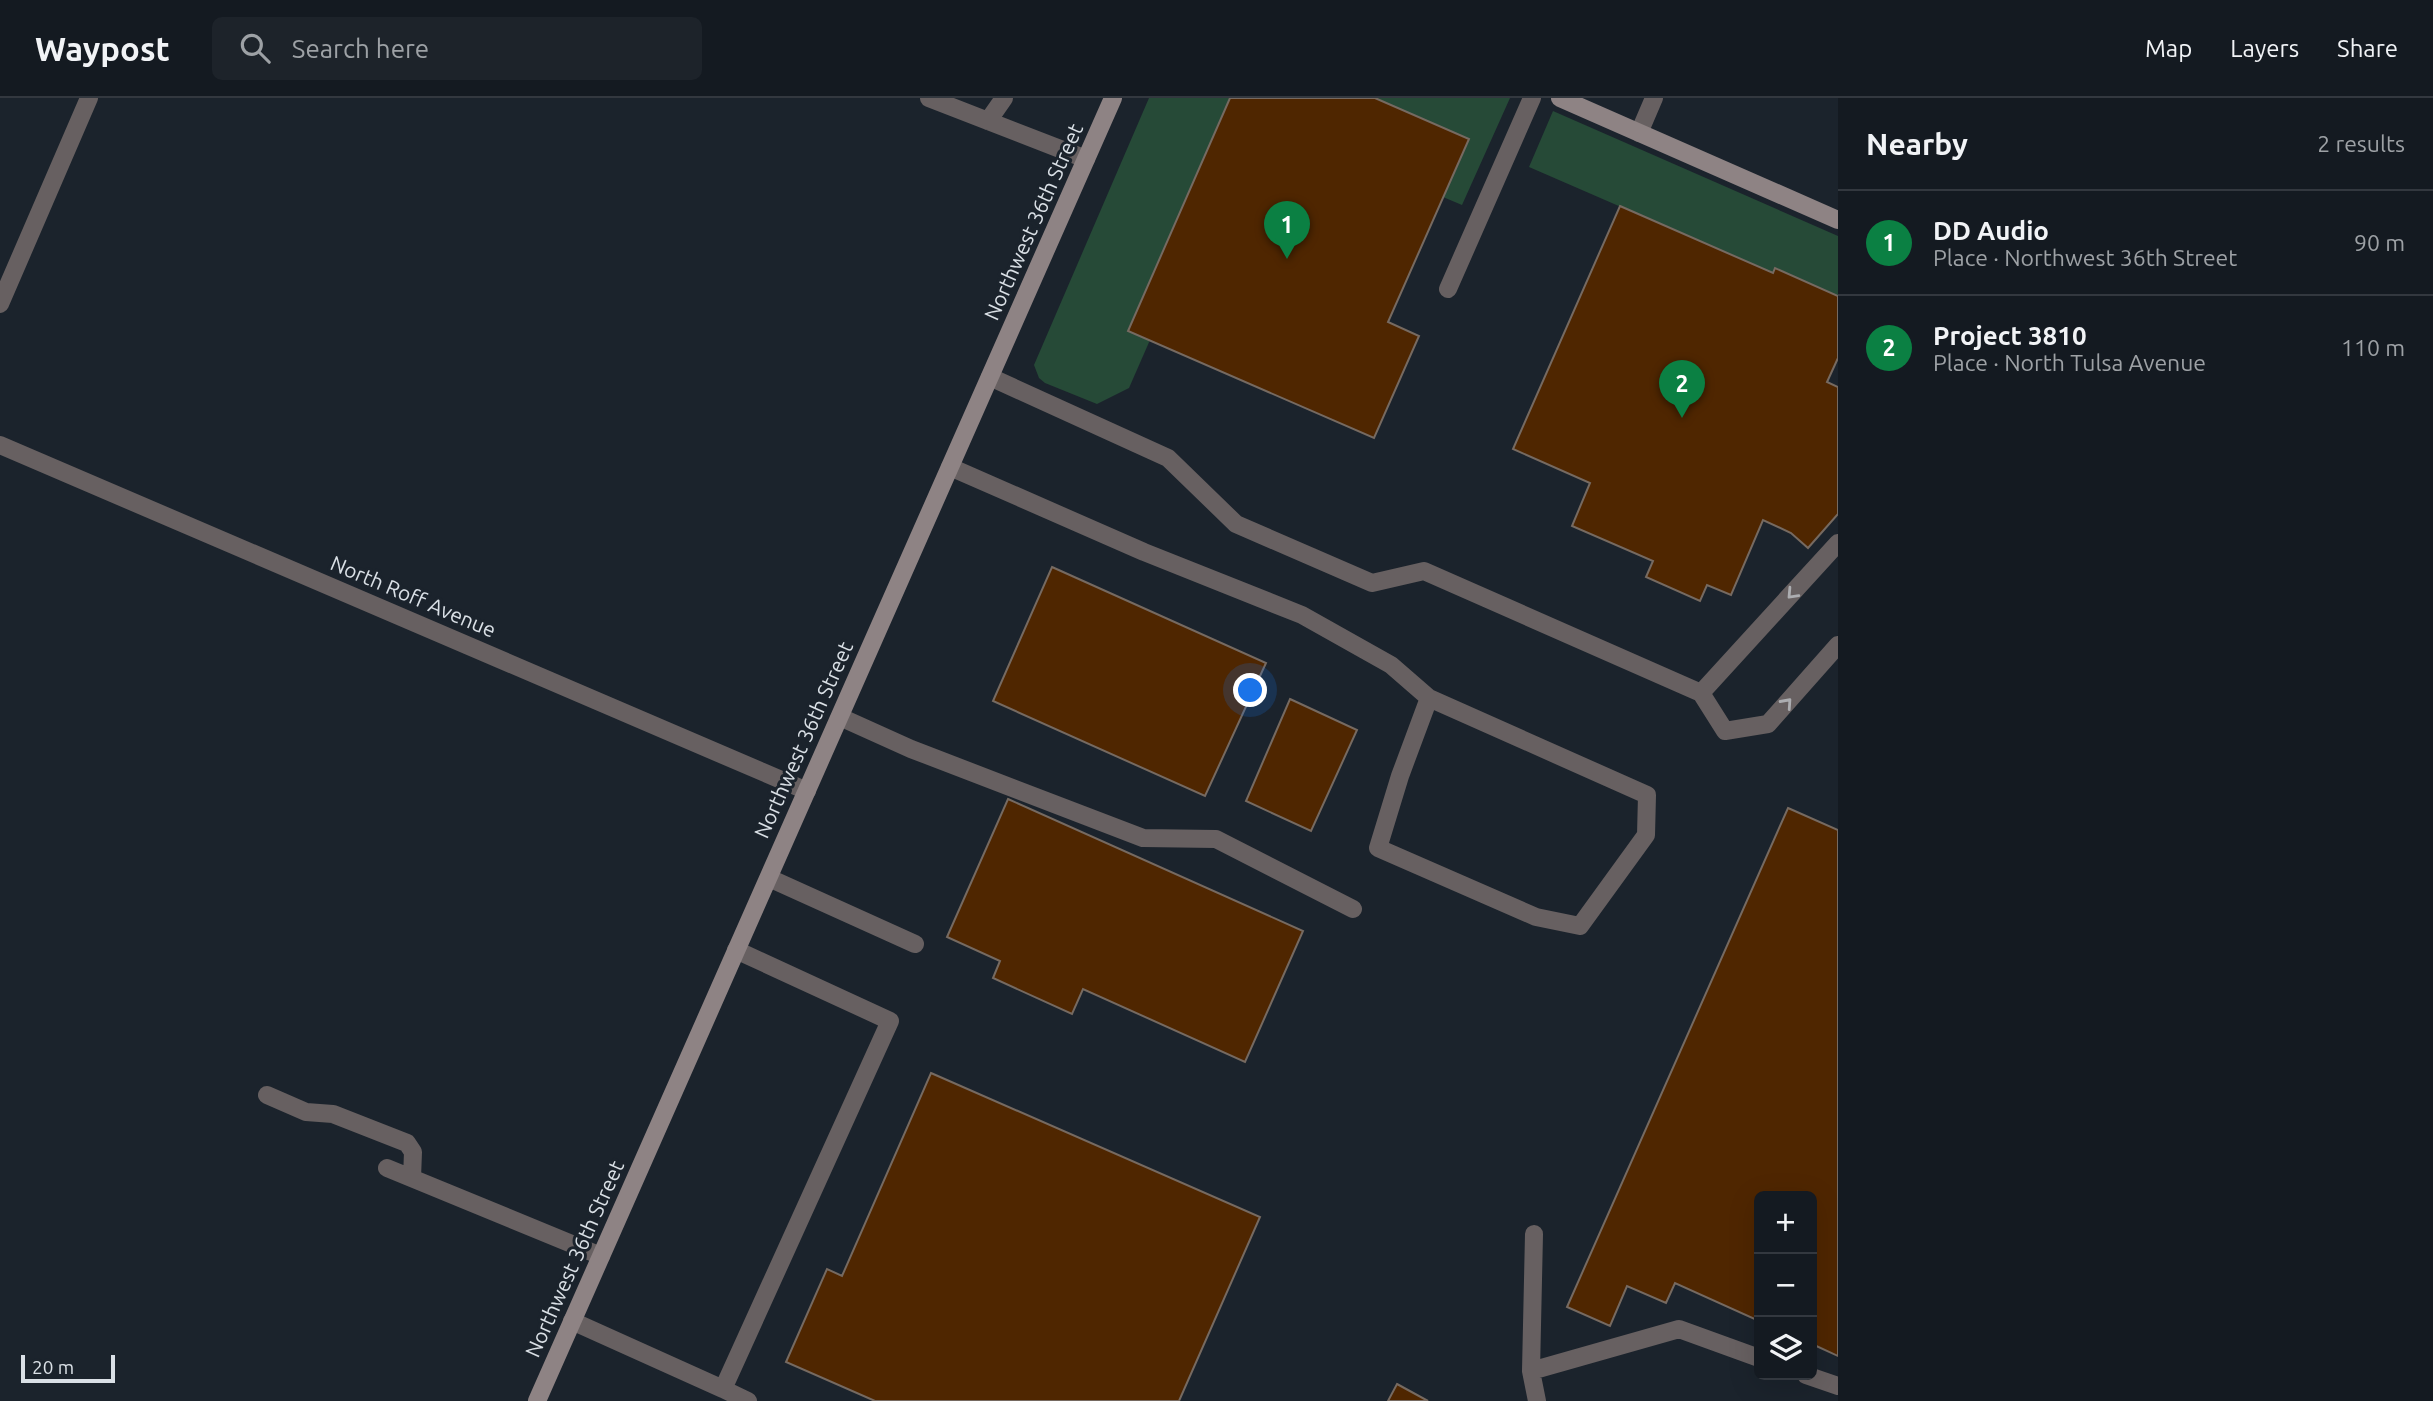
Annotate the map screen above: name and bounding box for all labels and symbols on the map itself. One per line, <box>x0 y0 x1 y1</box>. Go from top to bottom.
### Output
street label: Northwest 36th Street <box>979 119 1087 324</box>
pin: 1 <box>1264 201 1310 259</box>
pin: 2 <box>1659 360 1705 418</box>
street label: North Roff Avenue <box>327 550 500 642</box>
one-way arrow <box>1787 586 1800 599</box>
street label: Northwest 36th Street <box>749 637 857 842</box>
your location <box>1233 673 1267 707</box>
one-way arrow <box>1778 698 1791 711</box>
street label: Northwest 36th Street <box>520 1156 628 1361</box>
scale bar <box>21 1352 116 1384</box>

